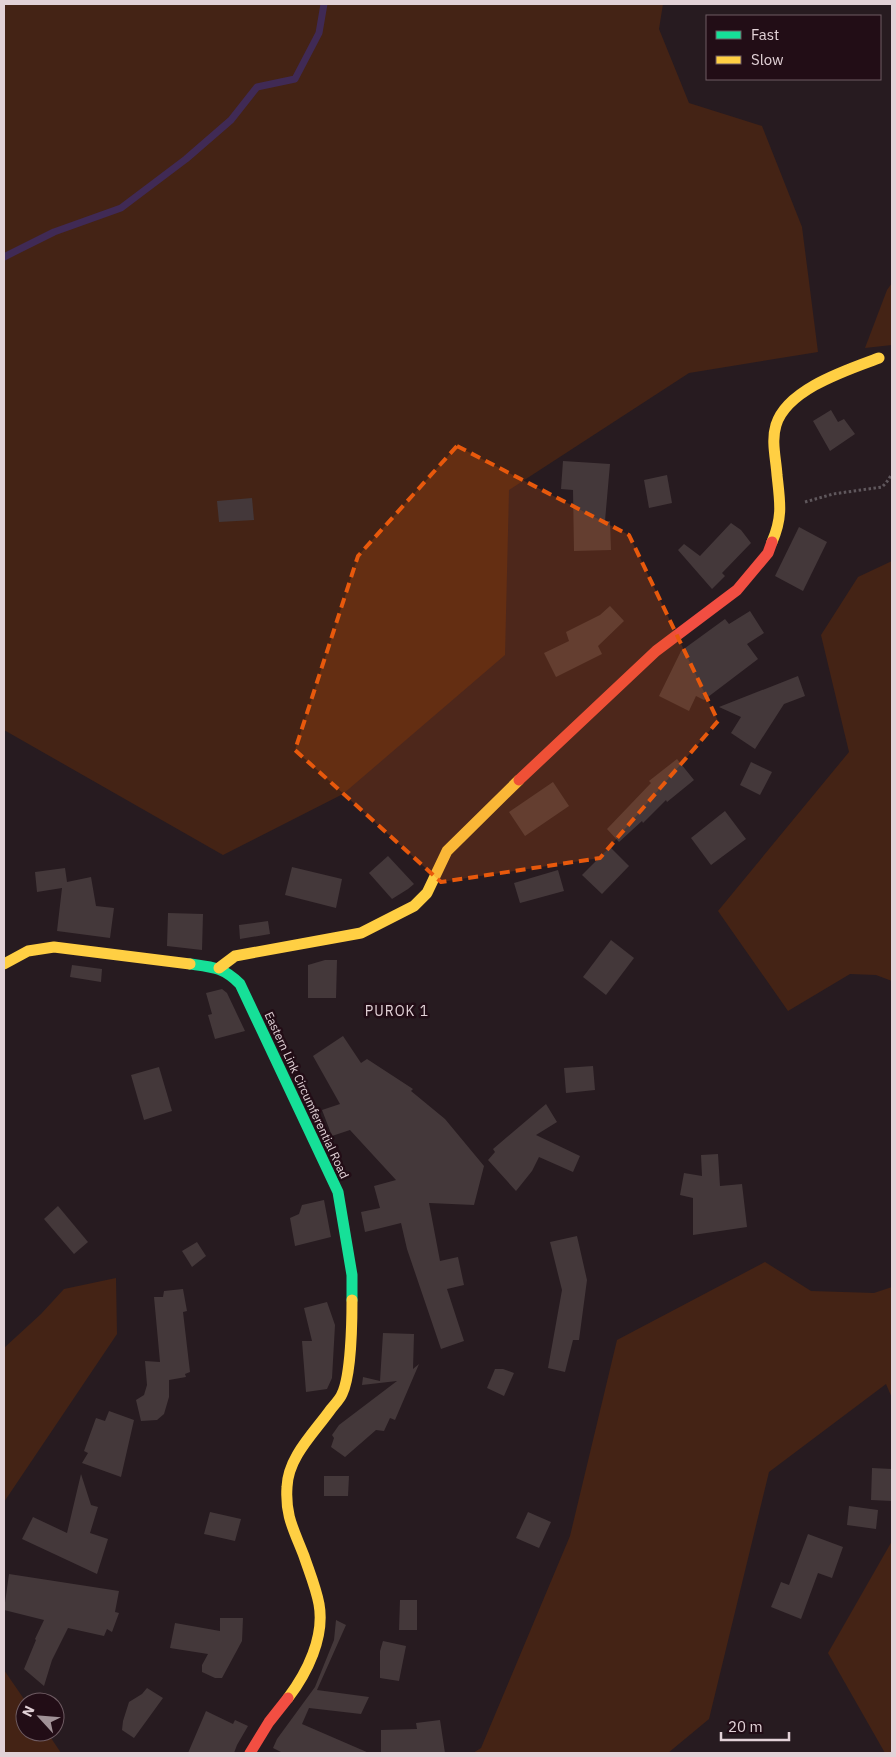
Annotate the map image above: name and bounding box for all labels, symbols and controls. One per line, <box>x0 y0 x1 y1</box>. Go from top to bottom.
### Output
legend <box>706 15 881 80</box>
text: Fast <box>751 25 779 44</box>
text: Slow <box>751 50 784 69</box>
district label: PUROK 1 <box>365 1002 429 1020</box>
street label: Eastern Link Circumferential Road <box>262 1009 352 1181</box>
north arrow <box>15 1692 65 1742</box>
text: N <box>18 1703 39 1720</box>
scale bar <box>721 1710 788 1742</box>
text: 20 m <box>728 1717 763 1736</box>

